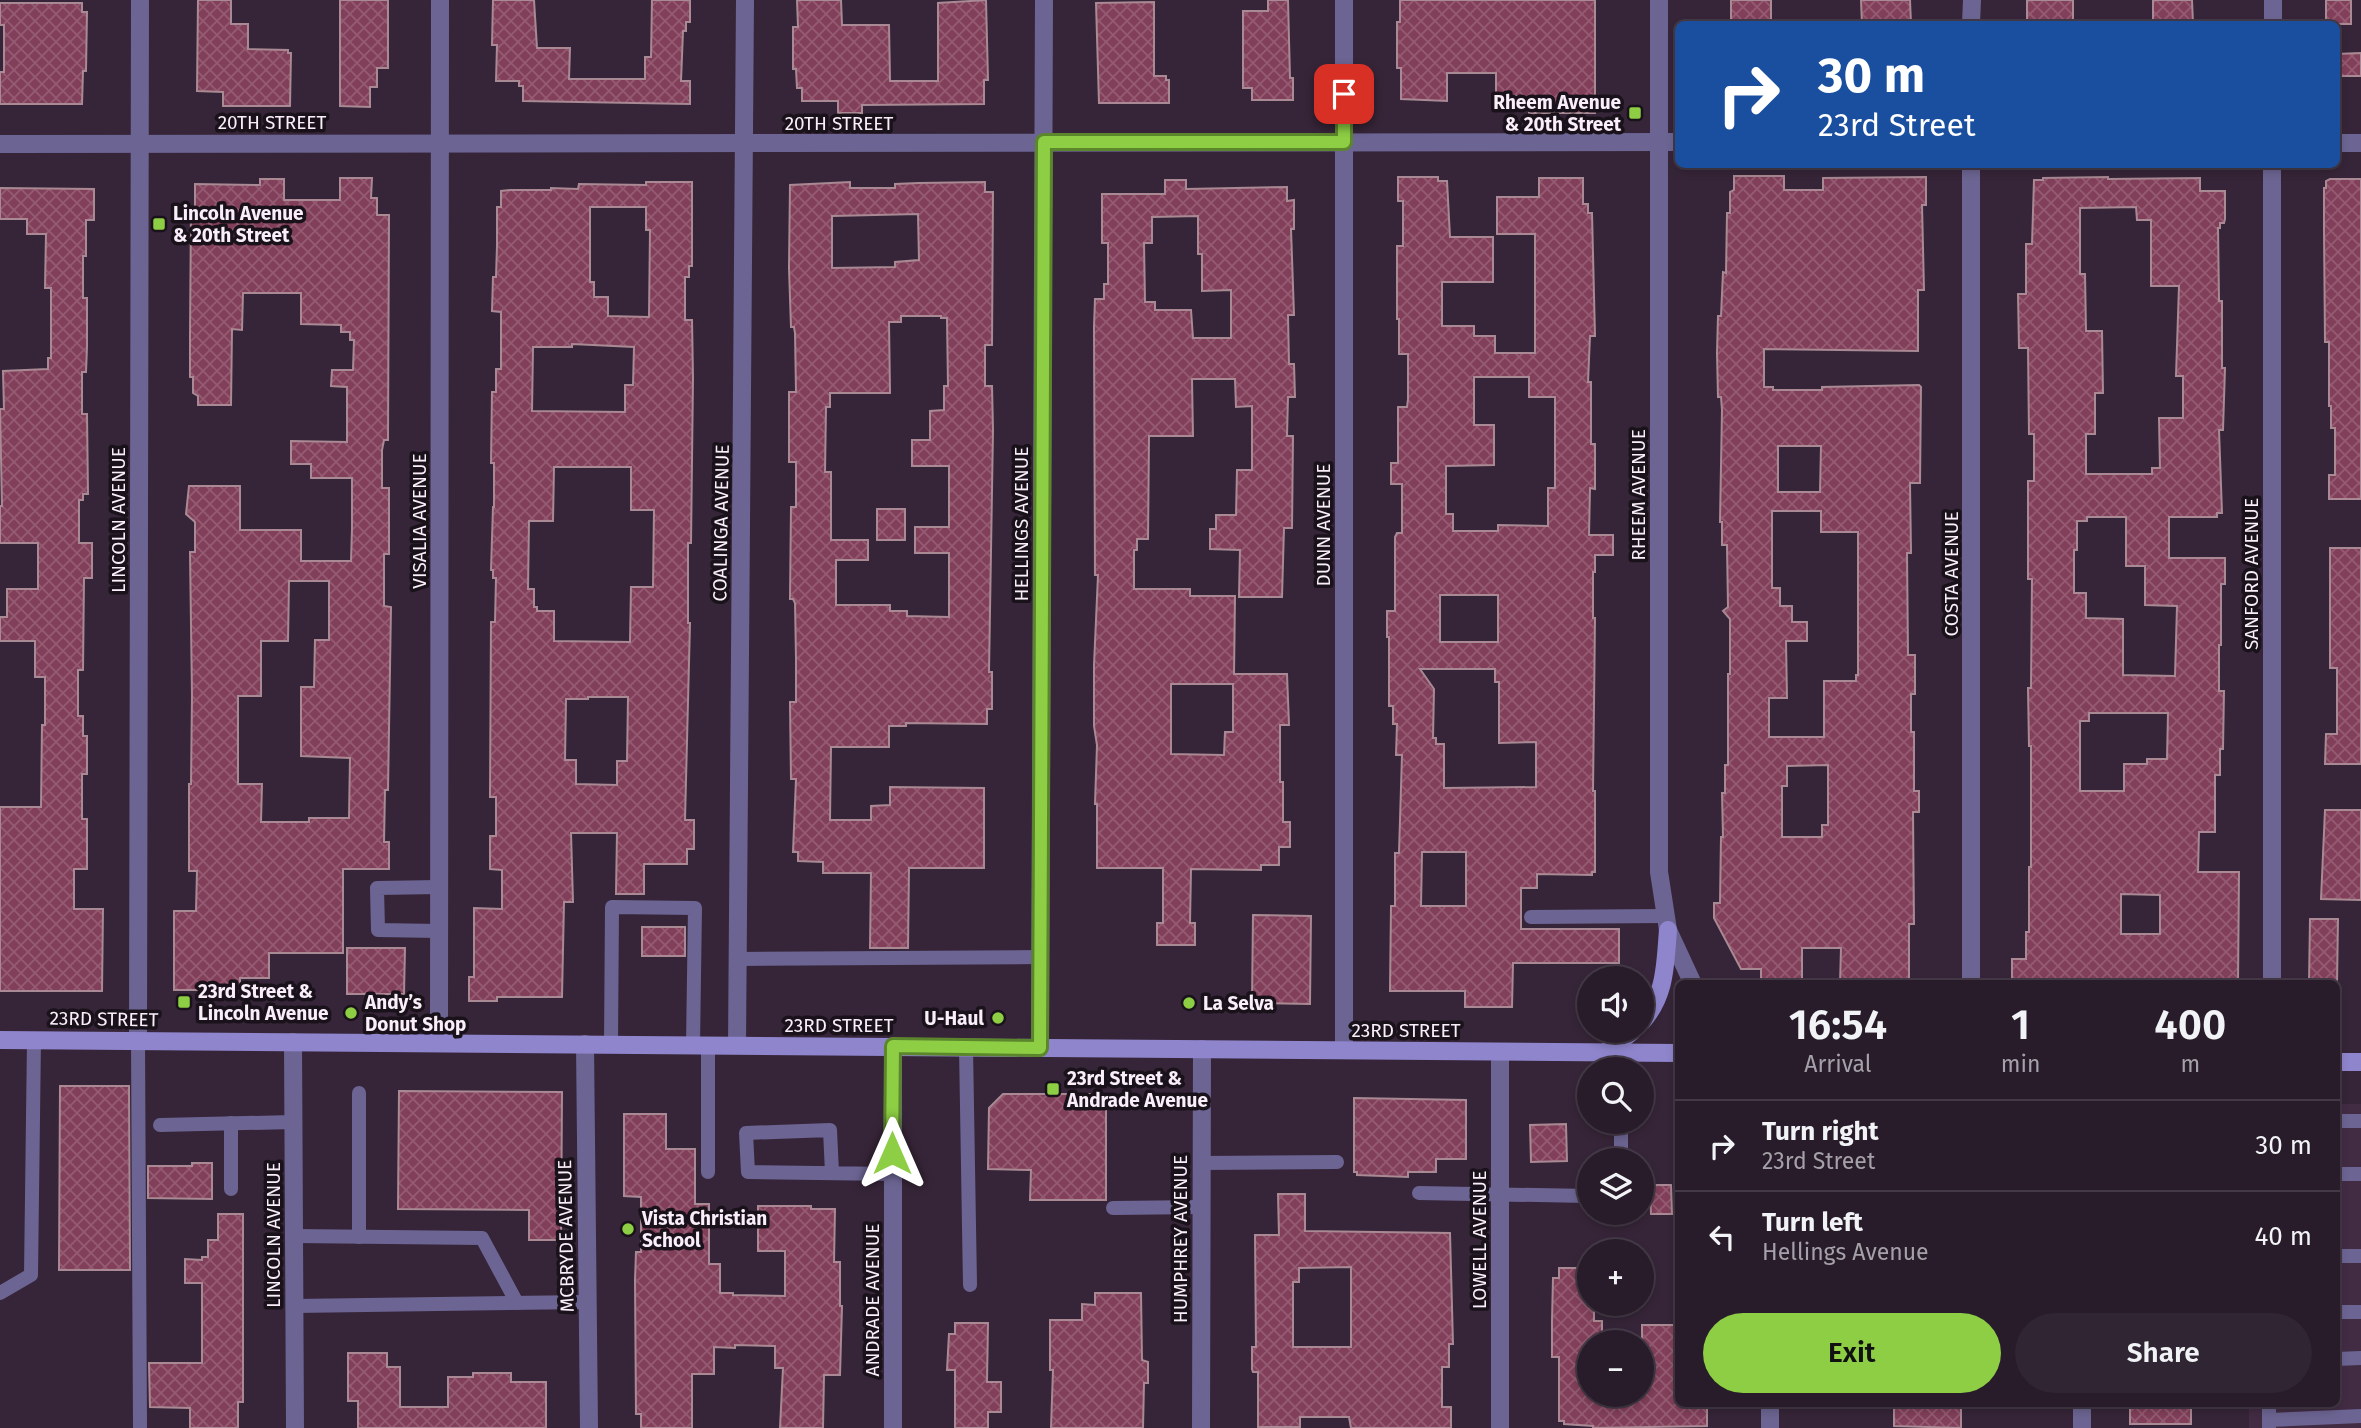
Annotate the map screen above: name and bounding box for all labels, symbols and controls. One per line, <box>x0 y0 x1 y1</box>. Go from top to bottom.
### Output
text: 30 m <box>1818 46 1925 105</box>
icon: right <box>1703 49 1794 140</box>
pin <box>1314 64 1374 124</box>
icon: arrive <box>1325 75 1363 113</box>
place label: Rheem Avenue & 20th Street <box>1493 91 1622 136</box>
marker: Rheem Avenue & 20th Street <box>1627 105 1643 121</box>
text: 23rd Street <box>1818 106 1975 144</box>
street label: 20TH STREET <box>218 111 326 134</box>
street label: 20TH STREET <box>785 112 893 135</box>
place label: Lincoln Avenue & 20th Street <box>173 202 304 247</box>
marker: Lincoln Avenue & 20th Street <box>151 216 167 232</box>
street label: RHEEM AVENUE <box>1627 429 1650 561</box>
street label: COALINGA AVENUE <box>708 444 734 602</box>
street label: HELLINGS AVENUE <box>1010 446 1033 602</box>
street label: LINCOLN AVENUE <box>107 447 130 593</box>
street label: VISALIA AVENUE <box>408 453 431 589</box>
street label: DUNN AVENUE <box>1312 464 1335 586</box>
street label: SANFORD AVENUE <box>2240 498 2263 650</box>
street label: COSTA AVENUE <box>1940 511 1963 637</box>
map controls <box>1577 966 1654 1407</box>
button: sound <box>1577 966 1654 1043</box>
place label: 23rd Street & Lincoln Avenue <box>198 980 329 1025</box>
place label: Andy’s Donut Shop <box>364 991 466 1036</box>
place label: La Selva <box>1203 992 1274 1015</box>
marker: 23rd Street & Lincoln Avenue <box>176 994 192 1010</box>
marker: La Selva <box>1181 995 1197 1011</box>
text: 16:54 <box>1789 1000 1887 1050</box>
text: 1 <box>2011 1000 2030 1050</box>
text: 400 <box>2154 1000 2226 1050</box>
marker: Andy’s Donut Shop <box>343 1005 359 1021</box>
street label: 23RD STREET <box>49 1007 159 1031</box>
place label: U-Haul <box>924 1007 984 1030</box>
marker: U-Haul <box>990 1010 1006 1026</box>
street label: 23RD STREET <box>785 1014 894 1037</box>
street label: 23RD STREET <box>1352 1019 1461 1042</box>
text: Arrival <box>1804 1050 1872 1078</box>
text: min <box>2001 1050 2041 1078</box>
text: m <box>2180 1050 2200 1078</box>
button: search <box>1577 1057 1654 1134</box>
place label: 23rd Street & Andrade Avenue <box>1066 1067 1208 1112</box>
marker: 23rd Street & Andrade Avenue <box>1045 1081 1061 1097</box>
position arrow <box>855 1116 929 1190</box>
text: Turn right <box>1762 1116 1879 1147</box>
icon: right <box>1703 1127 1741 1165</box>
text: 30 m <box>2255 1130 2312 1161</box>
text: 23rd Street <box>1762 1147 1875 1175</box>
button: layers <box>1577 1148 1654 1225</box>
street label: HUMPHREY AVENUE <box>1169 1155 1192 1323</box>
street label: MCBRYDE AVENUE <box>553 1159 579 1313</box>
street label: LINCOLN AVENUE <box>262 1162 285 1308</box>
street label: LOWELL AVENUE <box>1468 1171 1491 1309</box>
place label: Vista Christian School <box>641 1207 767 1252</box>
text: Turn left <box>1762 1207 1863 1238</box>
icon: left <box>1703 1218 1741 1256</box>
marker: Vista Christian School <box>620 1221 636 1237</box>
text: 40 m <box>2254 1221 2312 1252</box>
street label: ANDRADE AVENUE <box>861 1224 884 1377</box>
text: Hellings Avenue <box>1762 1238 1929 1266</box>
button: + <box>1577 1239 1654 1316</box>
button: Exit <box>1703 1313 2001 1393</box>
button: Share <box>2015 1313 2312 1393</box>
button: − <box>1577 1330 1654 1407</box>

